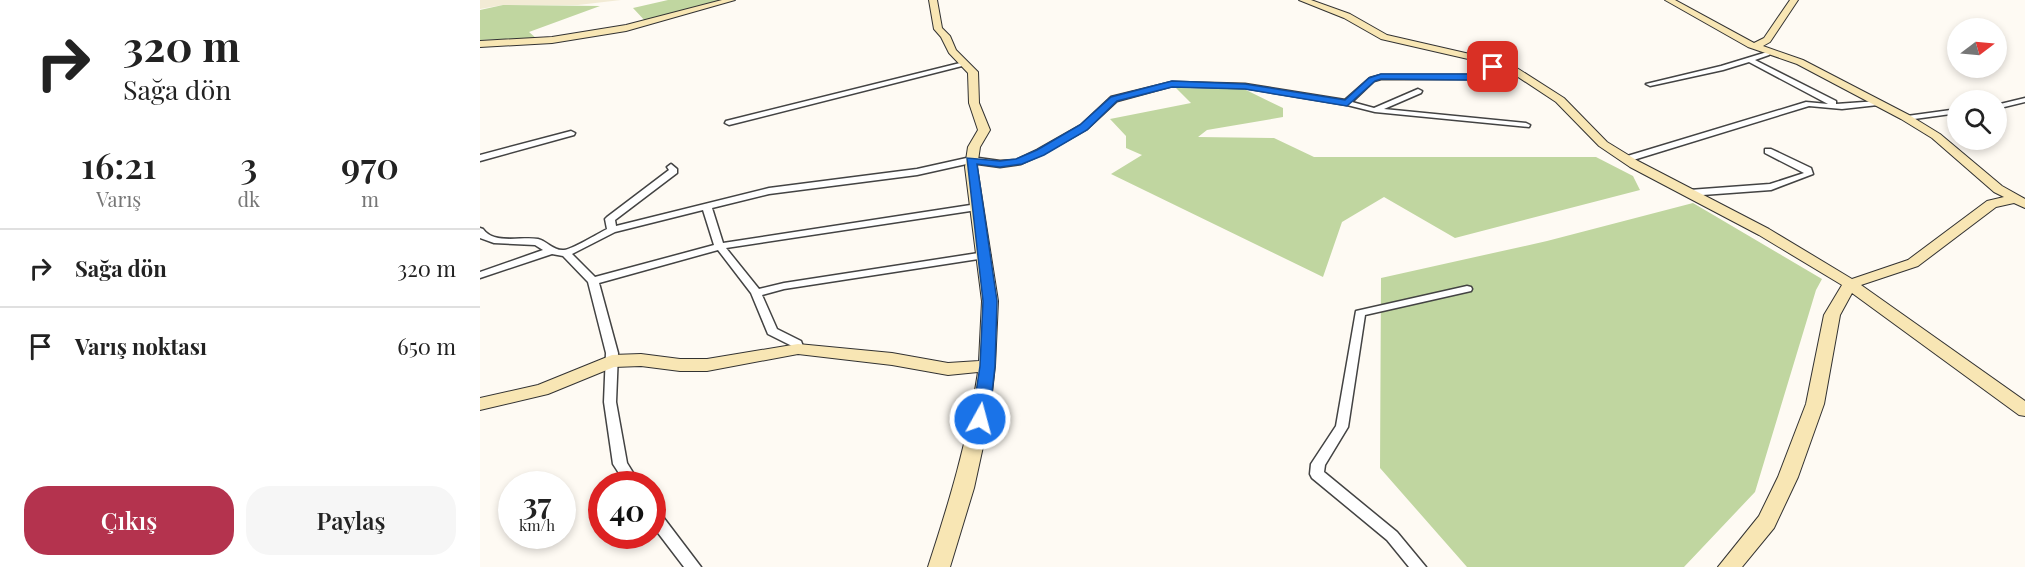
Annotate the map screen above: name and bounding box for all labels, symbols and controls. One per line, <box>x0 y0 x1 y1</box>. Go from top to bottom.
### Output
text: 320 m <box>123 17 240 73</box>
north arrow <box>1947 18 2007 78</box>
map controls <box>1947 18 2007 150</box>
icon: right <box>24 24 102 102</box>
pin <box>1467 41 1518 92</box>
icon: arrive <box>1476 50 1509 83</box>
text: Sağa dön <box>123 71 231 107</box>
button: search <box>1947 90 2007 150</box>
text: 16:21 <box>81 140 156 188</box>
text: 3 <box>240 140 257 188</box>
text: 970 <box>341 140 399 188</box>
text: Varış <box>96 185 141 212</box>
text: dk <box>237 185 260 212</box>
text: m <box>361 185 379 212</box>
icon: right <box>24 252 57 285</box>
text: Sağa dön <box>75 253 167 283</box>
text: 320 m <box>397 253 456 283</box>
icon: arrive <box>24 330 57 363</box>
text: Varış noktası <box>75 331 207 361</box>
text: 650 m <box>397 331 456 361</box>
position arrow <box>948 387 1012 451</box>
speed limit sign: 40 <box>588 471 666 549</box>
text: 37 <box>523 483 551 523</box>
button: Çıkış <box>24 486 234 555</box>
button: Paylaş <box>246 486 456 555</box>
text: km/h <box>519 515 555 535</box>

